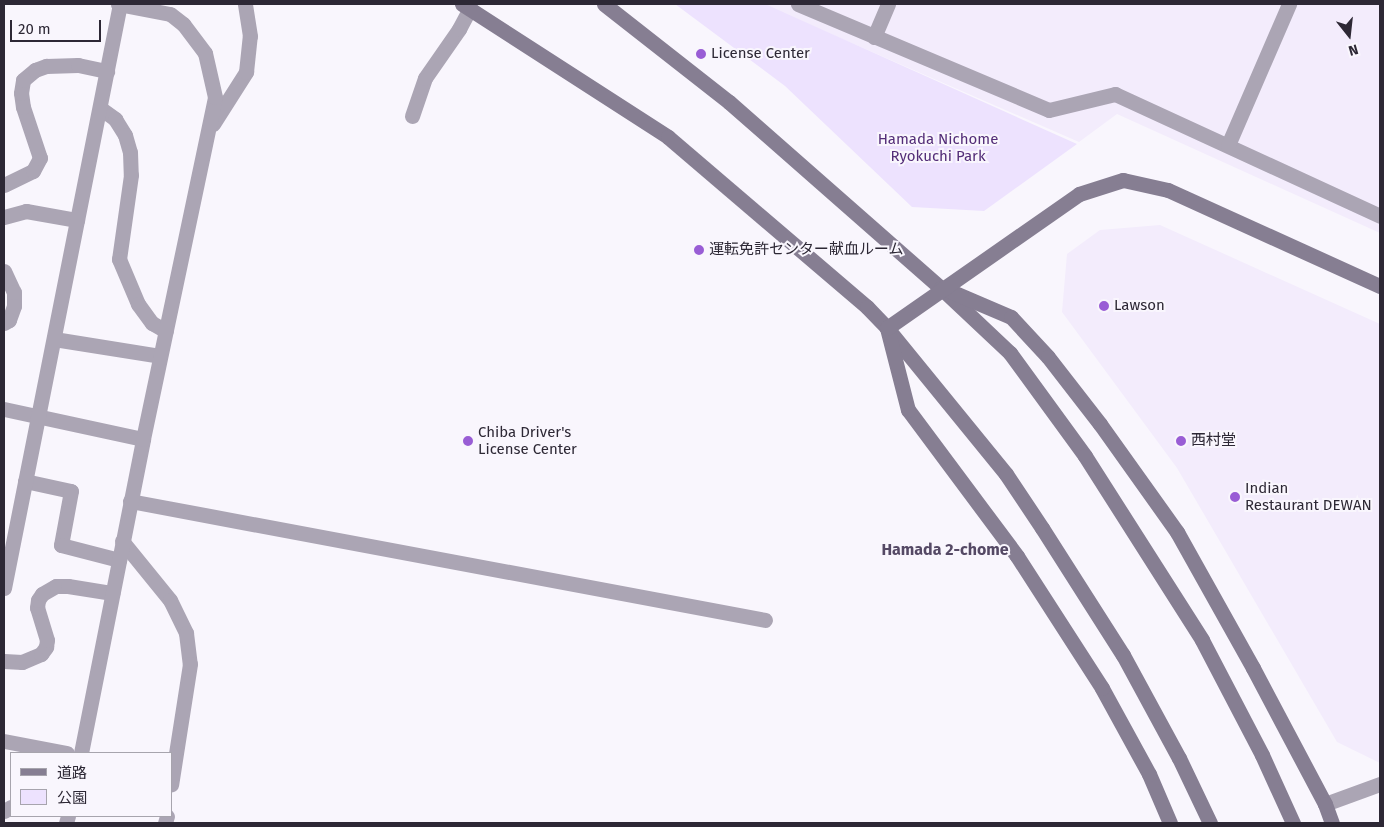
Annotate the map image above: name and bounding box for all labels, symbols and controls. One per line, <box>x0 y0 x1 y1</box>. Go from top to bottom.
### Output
scale bar <box>12 10 104 42</box>
north arrow <box>1324 10 1374 60</box>
text: 20 m <box>18 20 51 38</box>
text: N <box>1346 40 1360 59</box>
place label: License Center <box>711 45 810 63</box>
marker: License Center <box>695 48 707 60</box>
park label: Hamada Nichome Ryokuchi Park <box>878 130 998 165</box>
place label: 運転免許センター献血ルーム <box>709 241 904 259</box>
marker: 運転免許センター献血ルーム <box>693 244 705 256</box>
place label: Lawson <box>1114 297 1165 315</box>
marker: Lawson <box>1098 300 1110 312</box>
place label: Chiba Driver's License Center <box>478 423 577 458</box>
place label: 西村堂 <box>1191 432 1236 450</box>
marker: Chiba Driver's License Center <box>462 435 474 447</box>
marker: 西村堂 <box>1175 435 1187 447</box>
place label: Indian Restaurant DEWAN <box>1245 479 1372 514</box>
marker: Indian Restaurant DEWAN <box>1229 491 1241 503</box>
district label: Hamada 2-chome <box>881 540 1009 560</box>
legend <box>10 752 172 817</box>
text: 道路 <box>57 764 87 782</box>
text: 公園 <box>57 789 87 807</box>

